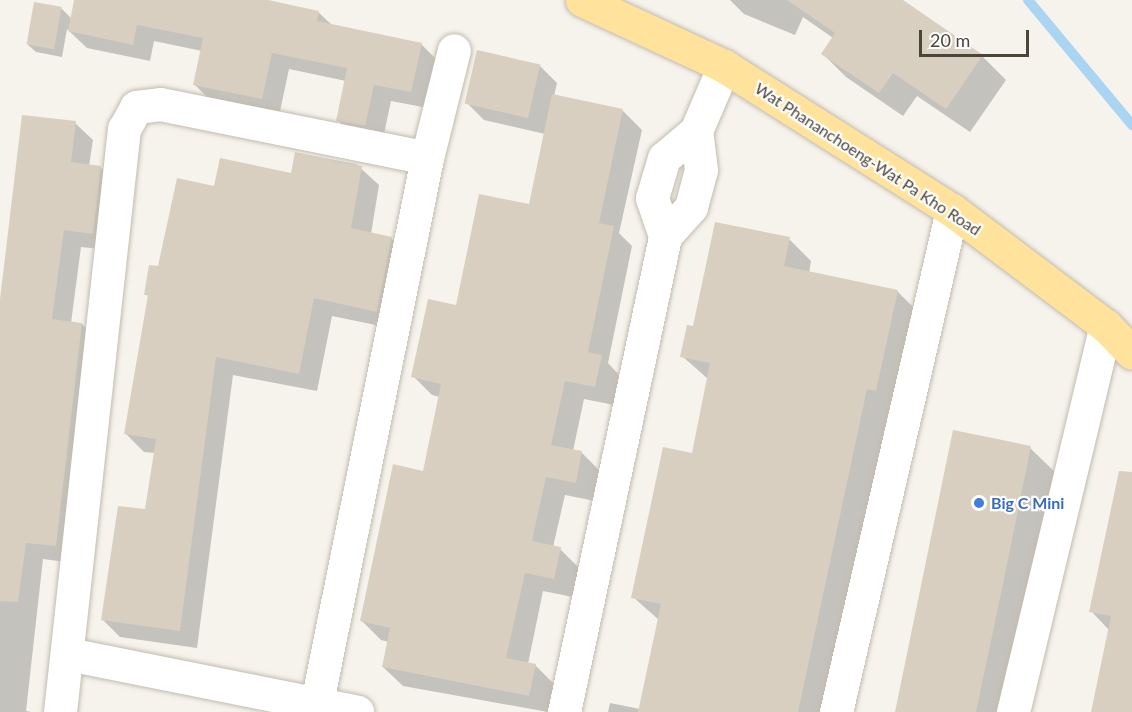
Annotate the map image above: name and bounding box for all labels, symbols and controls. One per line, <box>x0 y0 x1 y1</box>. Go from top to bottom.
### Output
scale bar <box>922 18 1032 56</box>
text: 20 m <box>930 29 970 51</box>
street label: Wat Phananchoeng-Wat Pa Kho Road <box>751 79 985 239</box>
place label: Big C Mini <box>991 493 1064 513</box>
marker: Big C Mini <box>972 496 986 510</box>

